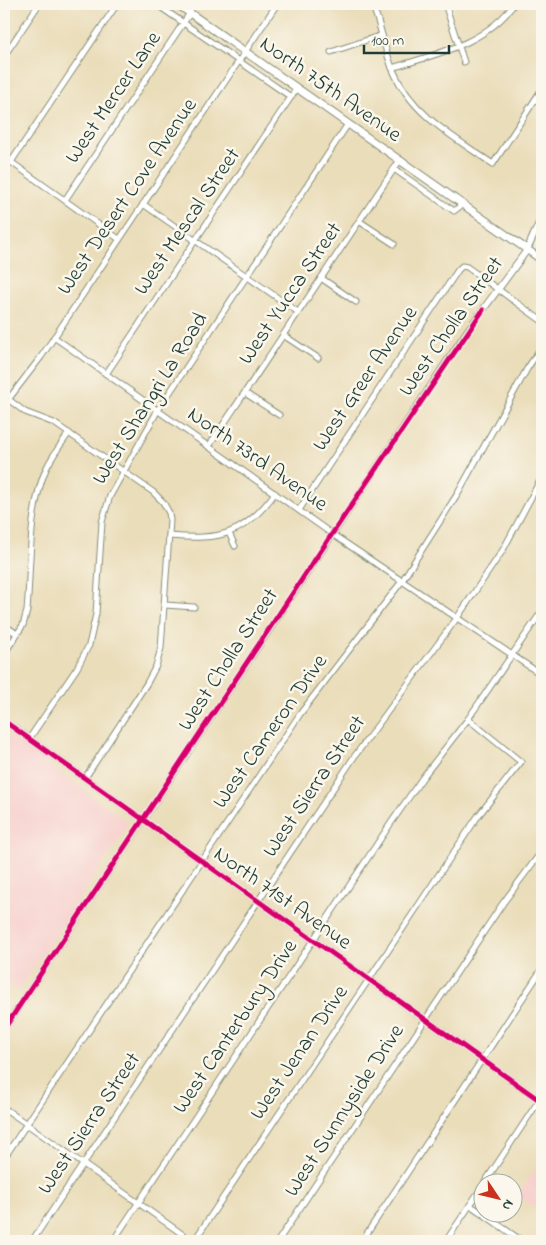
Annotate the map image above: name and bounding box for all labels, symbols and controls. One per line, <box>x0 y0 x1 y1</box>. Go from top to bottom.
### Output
scale bar <box>364 22 448 54</box>
street label: West Mercer Lane <box>58 25 170 171</box>
street label: North 75th Avenue <box>252 29 408 151</box>
text: 100 m <box>371 30 404 52</box>
street label: West Desert Cove Avenue <box>50 92 206 302</box>
street label: West Mescal Street <box>127 141 250 302</box>
street label: West Yucca Street <box>231 216 351 372</box>
street label: West Cholla Street <box>392 250 513 404</box>
street label: West Greer Avenue <box>305 300 427 458</box>
street label: West Shangri La Road <box>85 307 218 492</box>
street label: North 73rd Avenue <box>180 400 334 521</box>
street label: West Cholla Street <box>171 582 288 738</box>
street label: West Cameron Drive <box>206 648 337 816</box>
street label: West Sierra Street <box>255 709 375 865</box>
street label: North 71st Avenue <box>206 839 358 959</box>
street label: West Canterbury Drive <box>166 933 307 1121</box>
street label: West Jenan Drive <box>243 979 357 1127</box>
street label: West Sunnyside Drive <box>277 1018 414 1204</box>
street label: West Sierra Street <box>30 1046 150 1202</box>
north arrow <box>474 1172 524 1222</box>
text: N <box>496 1195 519 1214</box>

